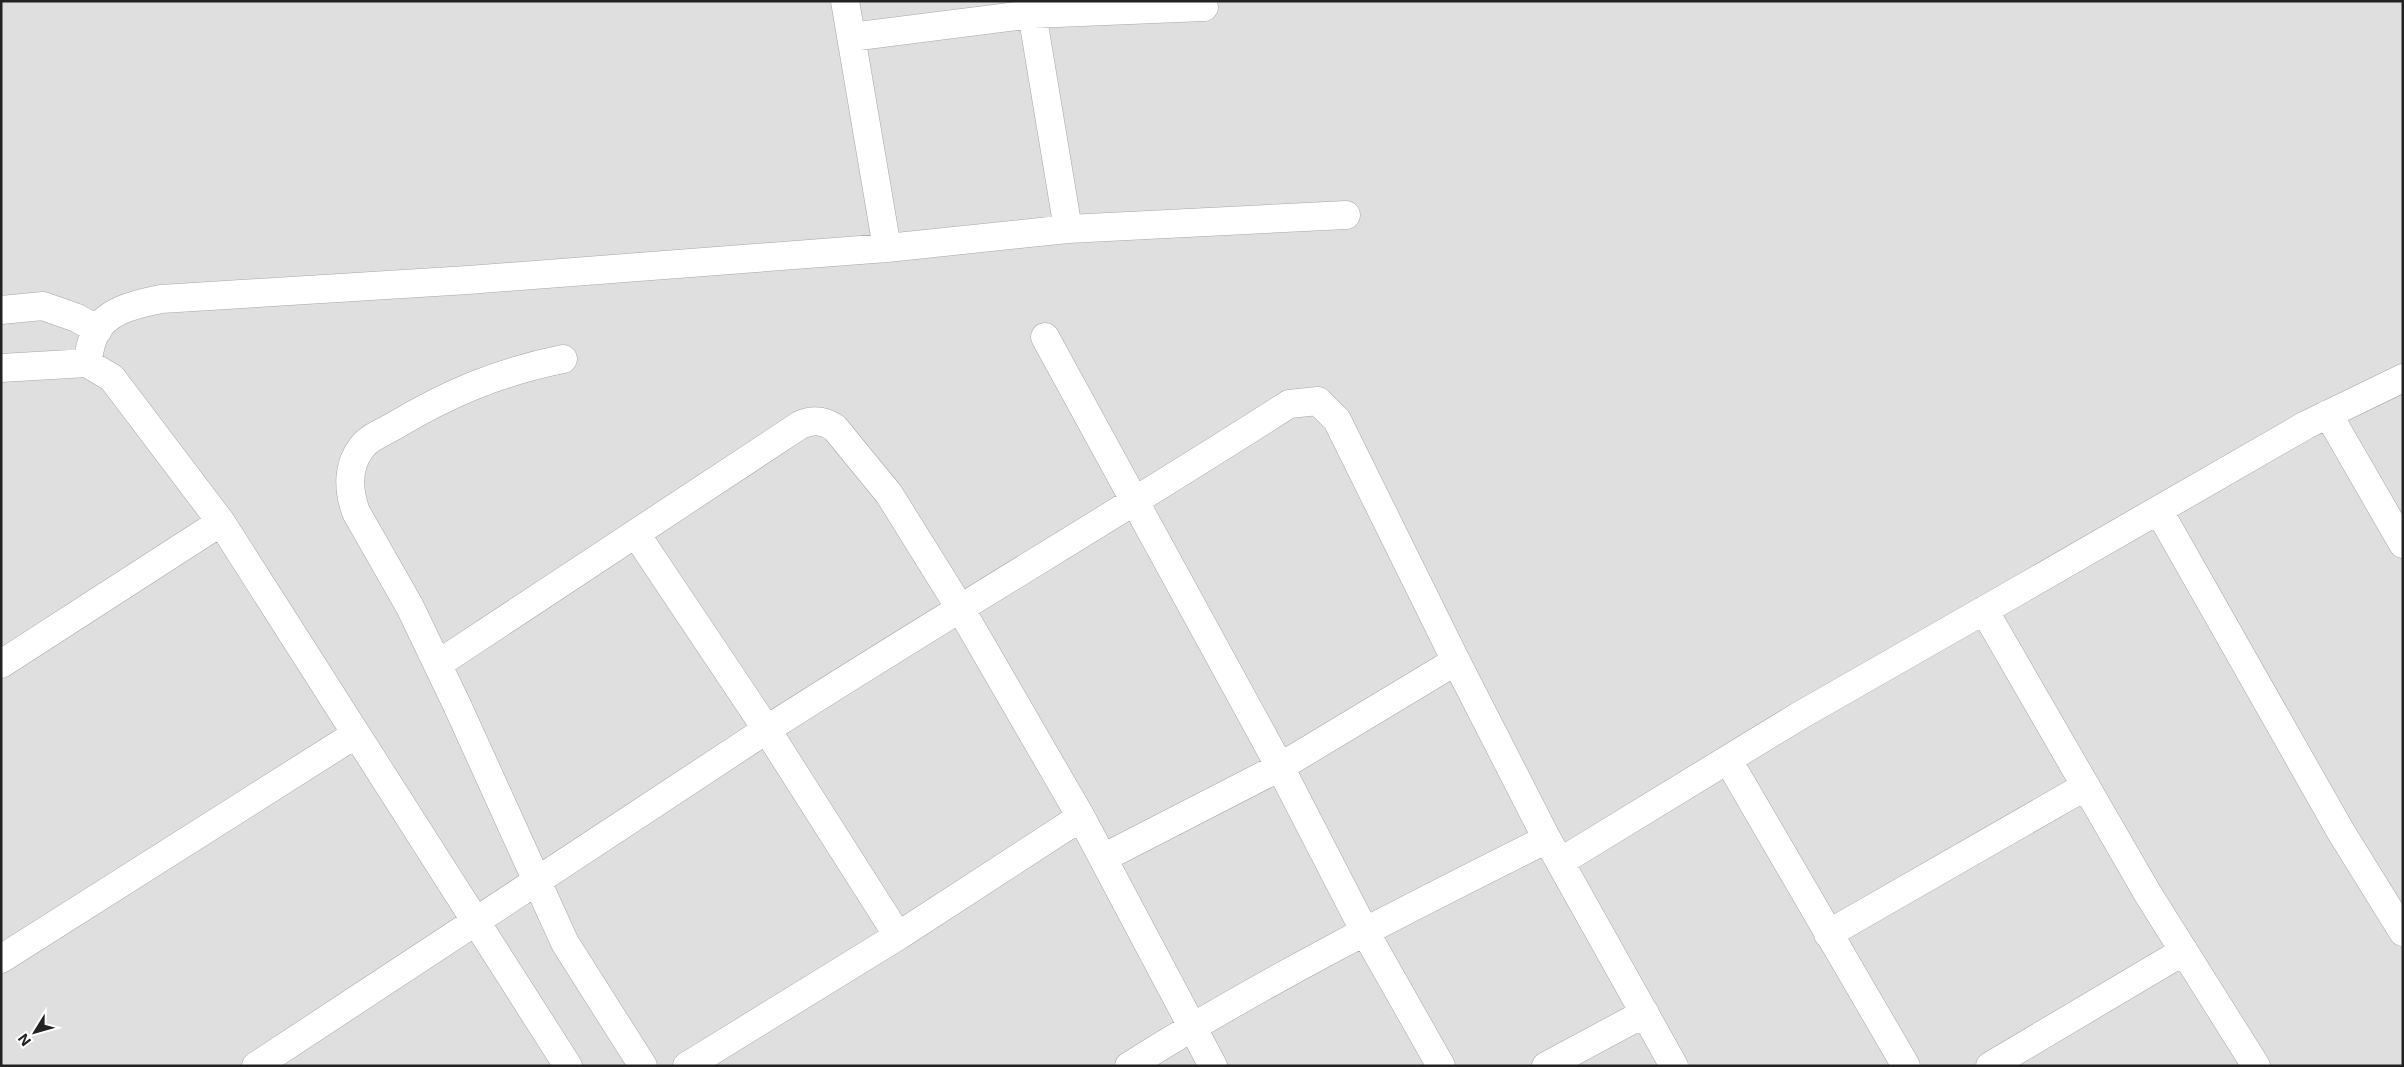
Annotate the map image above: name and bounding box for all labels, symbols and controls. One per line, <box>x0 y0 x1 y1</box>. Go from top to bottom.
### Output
north arrow <box>10 1007 60 1057</box>
text: N <box>14 1031 34 1050</box>

